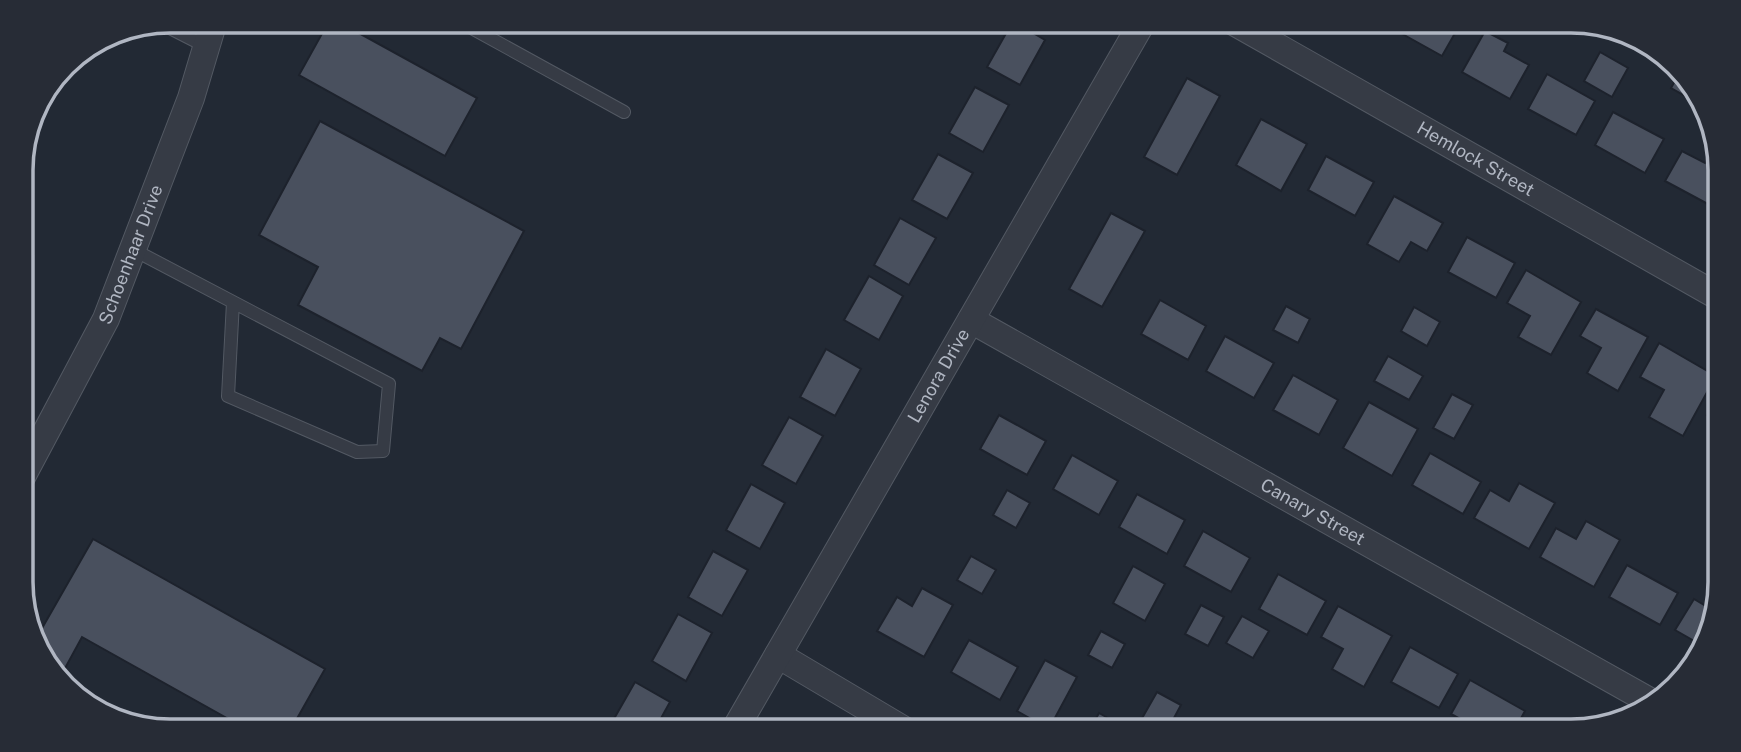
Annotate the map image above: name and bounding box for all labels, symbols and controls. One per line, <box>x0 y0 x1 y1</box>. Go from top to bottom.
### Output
street label: Hemlock Street <box>1413 117 1538 200</box>
street label: Schoenhaar Drive <box>94 182 167 327</box>
street label: Lenora Drive <box>903 325 974 426</box>
street label: Canary Street <box>1257 474 1369 549</box>

